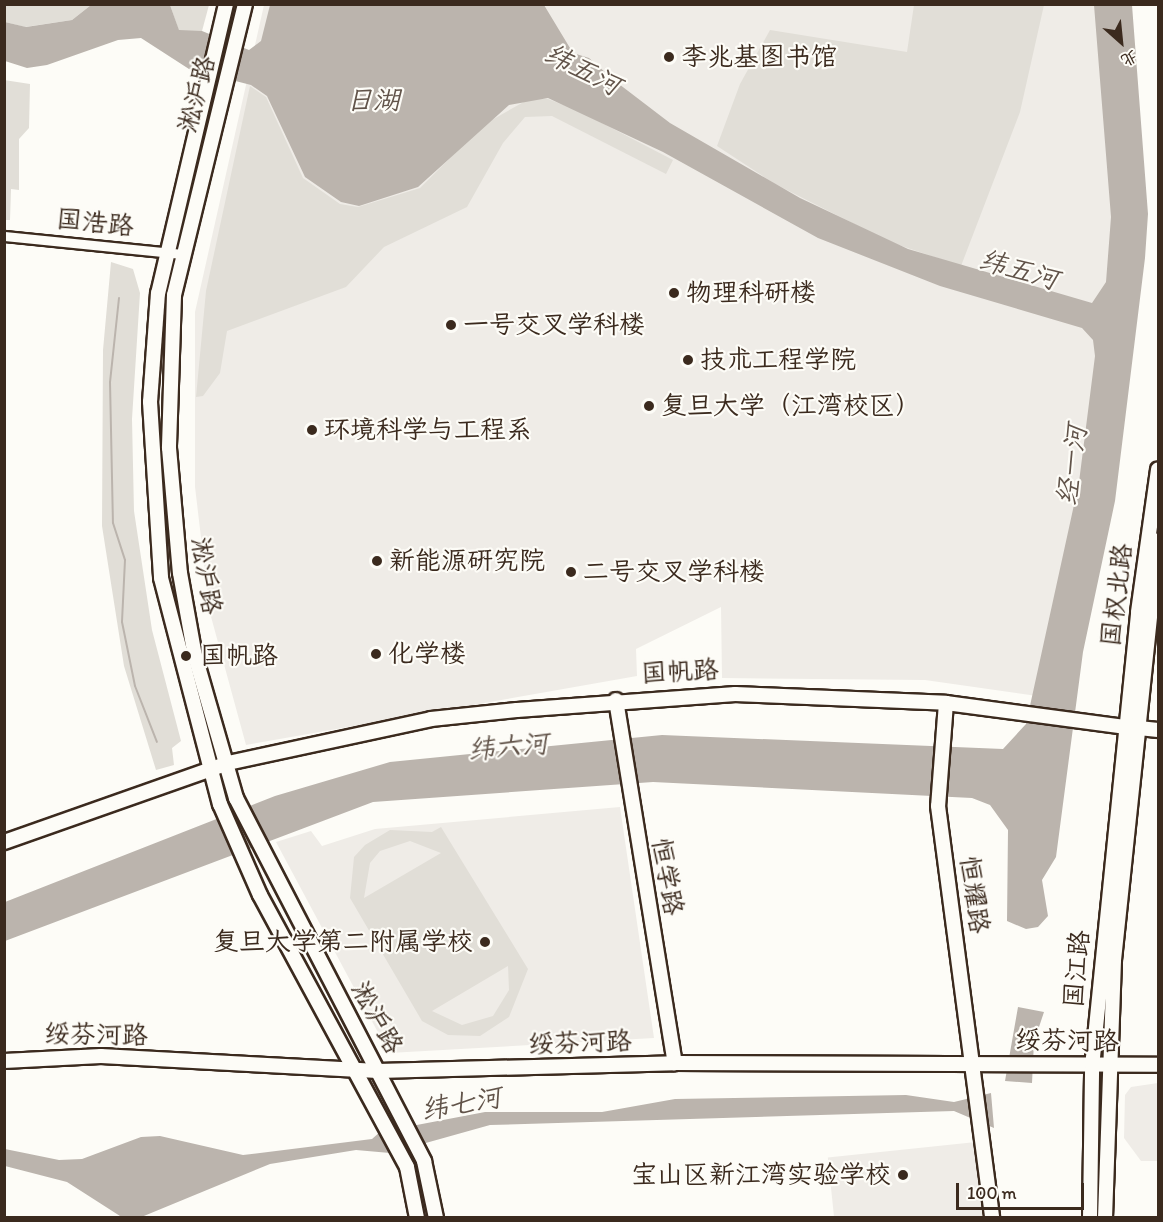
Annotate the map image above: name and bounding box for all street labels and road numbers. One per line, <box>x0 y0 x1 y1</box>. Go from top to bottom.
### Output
street label: 淞沪路 <box>172 52 222 136</box>
street label: 国浩路 <box>55 203 135 243</box>
street label: 淞沪路 <box>184 535 228 617</box>
street label: 国权北路 <box>1095 541 1139 649</box>
street label: 国帆路 <box>640 654 720 690</box>
street label: 恒学路 <box>645 836 689 918</box>
street label: 恒耀路 <box>953 854 995 936</box>
street label: 国江路 <box>1058 929 1096 1009</box>
street label: 淞沪路 <box>344 976 410 1060</box>
street label: 绥芬河路 <box>44 1018 148 1052</box>
street label: 绥芬河路 <box>1015 1024 1119 1058</box>
street label: 绥芬河路 <box>527 1026 633 1060</box>

